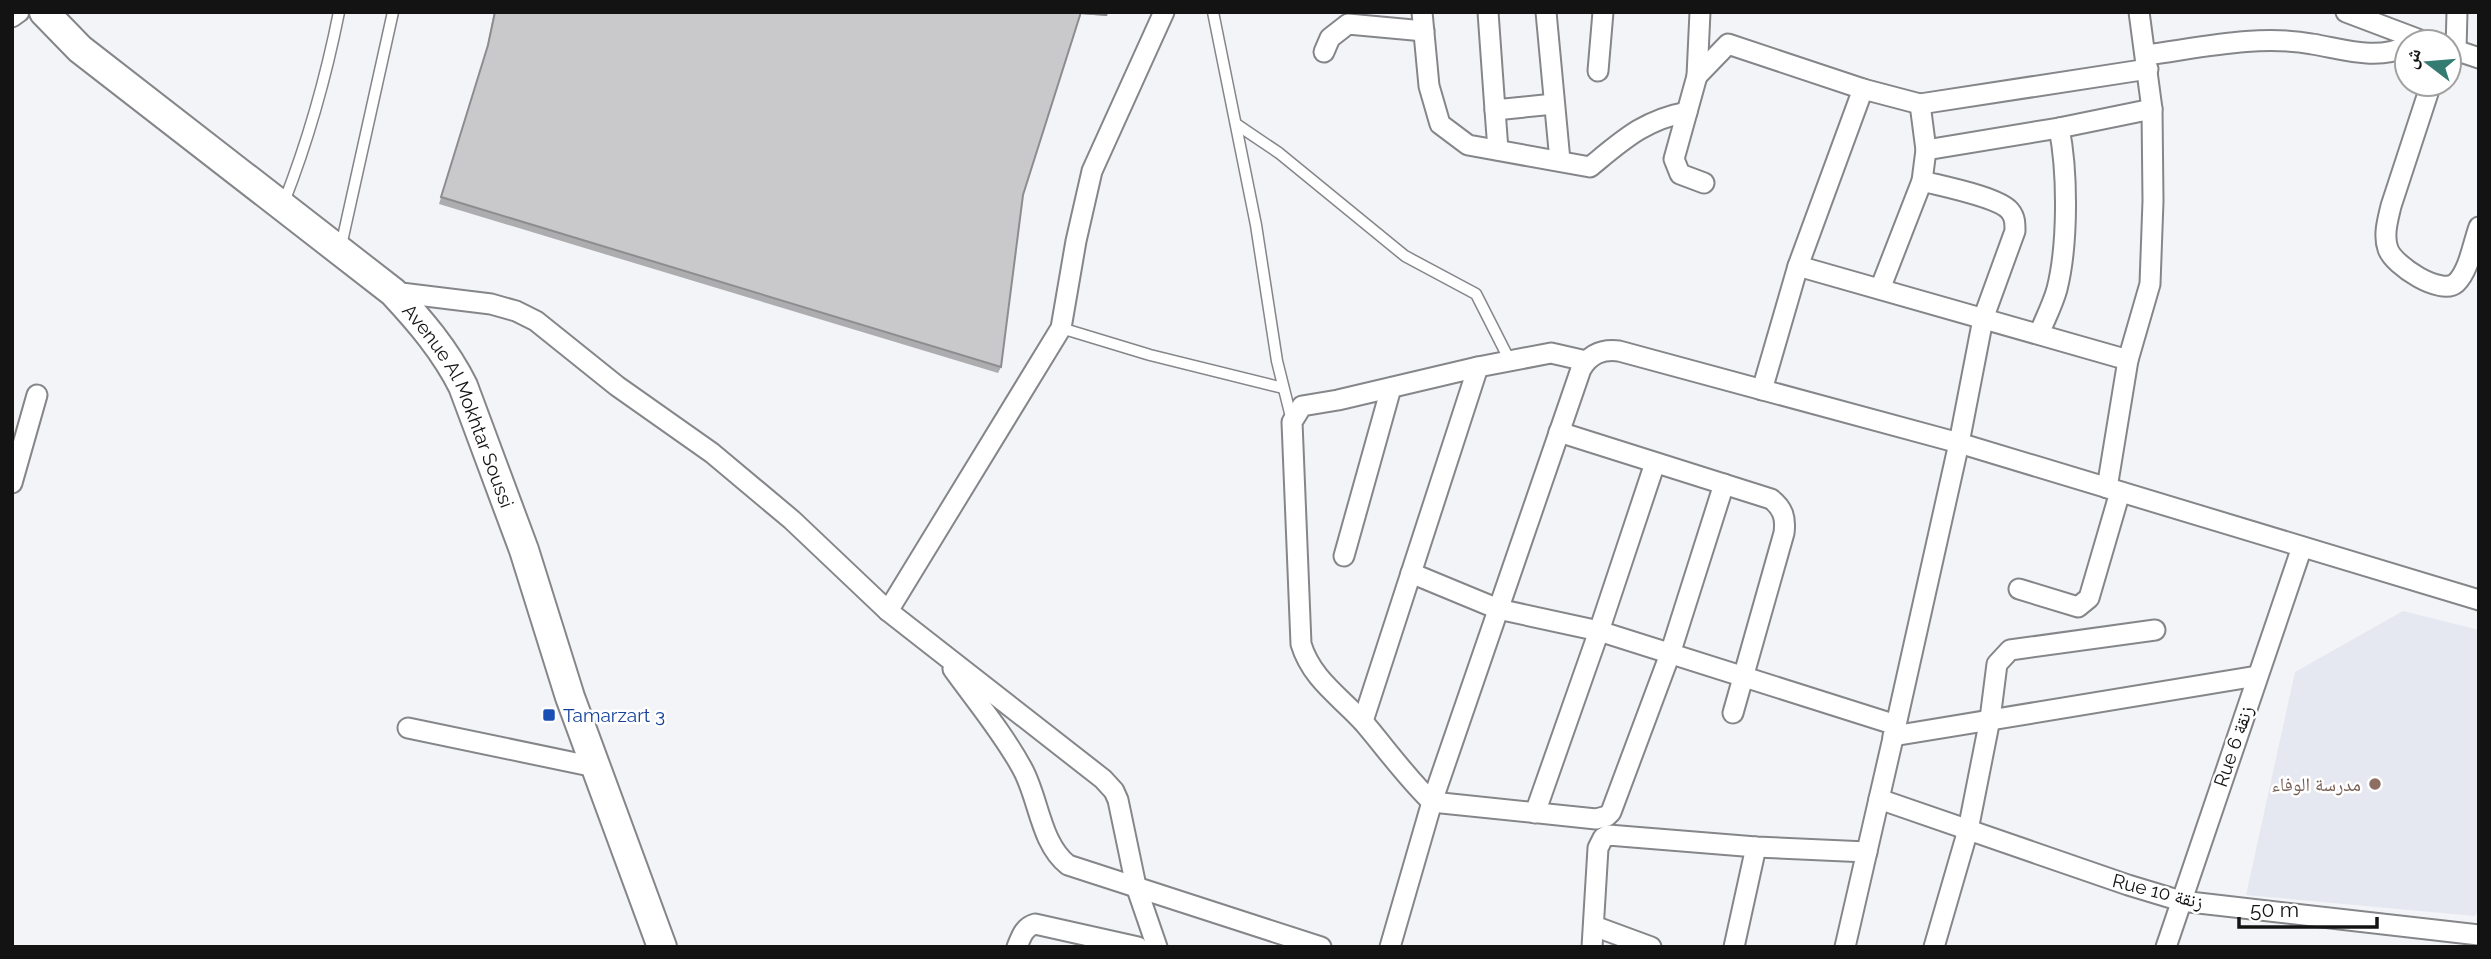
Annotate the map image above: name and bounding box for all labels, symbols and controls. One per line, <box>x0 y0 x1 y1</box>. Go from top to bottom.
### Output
north arrow <box>2393 28 2463 98</box>
text: ش <box>2398 46 2426 71</box>
street label: Avenue Al Mokhtar Soussi <box>398 299 518 511</box>
street label: Rue 6 زنقة <box>2209 703 2258 790</box>
place label: Tamarzart 3 <box>563 704 665 726</box>
marker: Tamarzart 3 <box>541 707 557 723</box>
place label: مدرسة الوفاء <box>2272 773 2361 796</box>
marker: مدرسة الوفاء <box>2367 776 2383 792</box>
street label: Rue 10 زنقة <box>2110 869 2206 914</box>
scale bar <box>2239 886 2377 930</box>
text: 50 m <box>2250 897 2299 922</box>

